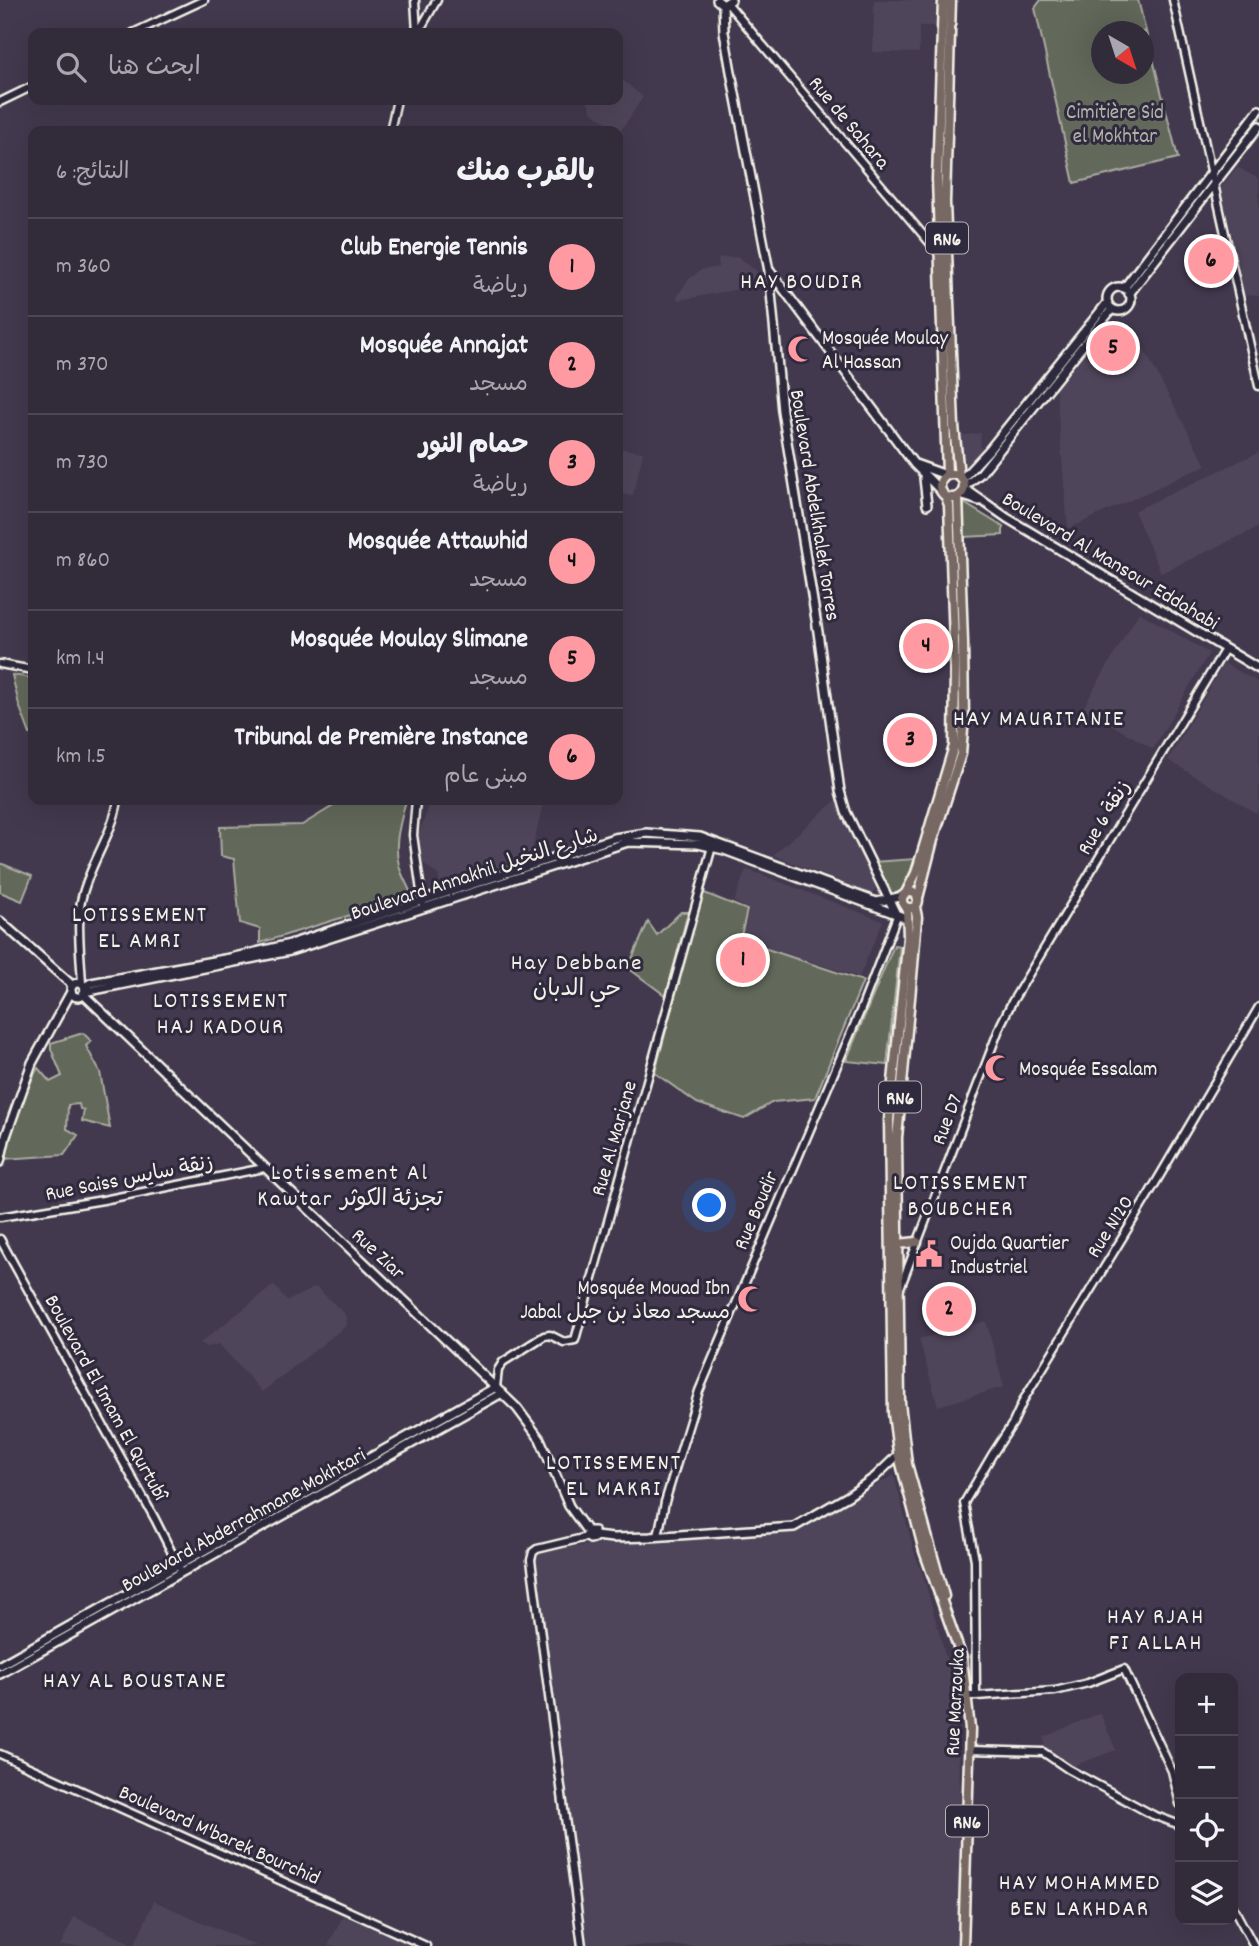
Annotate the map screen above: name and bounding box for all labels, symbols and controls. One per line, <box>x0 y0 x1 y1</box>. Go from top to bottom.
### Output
north arrow <box>1091 21 1154 84</box>
search box <box>28 28 623 105</box>
icon: search <box>52 48 90 86</box>
text: ابحث هنا <box>108 50 201 87</box>
street label: Rue de Sahara <box>800 71 896 178</box>
park label: Cimitière Sid el Mokhtar <box>1066 99 1164 153</box>
text: بالقرب منك <box>457 153 595 196</box>
text: النتائج: 6 <box>56 157 129 190</box>
road number: RN6 <box>926 222 968 254</box>
text: Club Energie Tennis <box>341 230 528 267</box>
pin: 6 <box>1188 235 1234 287</box>
text: 360 m <box>56 251 111 284</box>
text: 1 <box>569 251 575 284</box>
district label: HAY BOUDIR <box>740 267 864 300</box>
text: رياضة <box>473 271 528 304</box>
pin: 5 <box>1090 322 1136 374</box>
place label: Mosquée Moulay Al Hassan <box>822 325 949 379</box>
text: Mosquée Annajat <box>360 328 528 365</box>
mosque icon: Mosquée Moulay Al Hassan <box>786 334 816 364</box>
text: 370 m <box>56 349 109 382</box>
text: 2 <box>567 349 577 382</box>
text: مسجد <box>469 369 528 402</box>
street label: Boulevard Abdelkhalek Torres <box>780 388 846 623</box>
text: حمام النور <box>419 428 528 465</box>
text: 730 m <box>56 447 109 480</box>
text: 3 <box>567 447 577 480</box>
text: رياضة <box>473 470 528 503</box>
street label: Boulevard Al Mansour Eddahabi <box>995 486 1224 639</box>
text: Mosquée Attawhid <box>348 524 528 561</box>
text: 860 m <box>56 545 110 578</box>
text: 4 <box>567 545 577 578</box>
text: مسجد <box>469 565 528 598</box>
pin: 4 <box>903 620 949 672</box>
text: Mosquée Moulay Slimane <box>290 622 528 659</box>
text: 1.4 km <box>56 643 105 676</box>
text: 5 <box>567 643 577 676</box>
text: مسجد <box>469 663 528 696</box>
district label: HAY MAURITANIE <box>953 704 1125 737</box>
pin: 3 <box>887 714 933 766</box>
text: Tribunal de Première Instance <box>234 720 528 757</box>
text: 1.5 km <box>56 741 106 774</box>
text: 6 <box>566 741 578 774</box>
text: مبنى عام <box>444 761 528 794</box>
street label: Rue 6 زنقة <box>1071 775 1140 862</box>
street label: Boulevard Annakhil شارع النخيل <box>347 822 603 930</box>
district label: LOTISSEMENT EL AMRI <box>72 900 208 959</box>
pin: 1 <box>720 934 766 986</box>
district label: Hay Debbane حي الدبان <box>511 948 643 1008</box>
district label: LOTISSEMENT HAJ KADOUR <box>153 986 289 1045</box>
mosque icon: Mosquée Essalam <box>983 1053 1013 1083</box>
place label: Mosquée Essalam <box>1019 1056 1157 1086</box>
street label: Rue Al Marjane <box>585 1078 647 1200</box>
road number: RN6 <box>879 1082 921 1112</box>
street label: Rue D7 <box>925 1090 972 1150</box>
street label: Rue Saiss زنقة سايس <box>43 1149 216 1211</box>
district label: Lotissement Al Kawtar تجزئة الكوثر <box>257 1158 443 1217</box>
street label: Rue Boudir <box>728 1167 788 1255</box>
district label: LOTISSEMENT BOUBCHER <box>893 1168 1029 1227</box>
your location <box>692 1188 726 1222</box>
street label: Rue N120 <box>1081 1190 1143 1265</box>
street label: Rue Ziar <box>343 1222 411 1288</box>
place label: Oujda Quartier Industriel <box>950 1230 1069 1284</box>
public building icon: Oujda Quartier Industriel <box>914 1239 944 1269</box>
place label: Mosquée Mouad Ibn Jabal مسجد معاذ بن جبل <box>520 1275 730 1329</box>
pin: 2 <box>926 1283 972 1335</box>
mosque icon: Mosquée Mouad Ibn Jabal مسجد معاذ بن جبل <box>736 1284 766 1314</box>
street label: Boulevard El Imam El Qurtubî <box>35 1290 175 1509</box>
street label: Boulevard Abderrahmane Mokhtari <box>117 1442 372 1602</box>
district label: LOTISSEMENT EL MAKRI <box>546 1448 682 1507</box>
district label: HAY RJAH FI ALLAH <box>1107 1602 1205 1661</box>
street label: Rue Marzouka <box>939 1646 975 1757</box>
district label: HAY AL BOUSTANE <box>43 1666 227 1699</box>
map controls <box>1175 1673 1238 1925</box>
button: + <box>1175 1673 1238 1736</box>
button: − <box>1175 1736 1238 1799</box>
street label: Boulevard M'barek Bourchid <box>113 1779 324 1895</box>
button: locate <box>1175 1799 1238 1862</box>
road number: RN6 <box>946 1806 988 1837</box>
button: layers <box>1175 1862 1238 1925</box>
district label: HAY MOHAMMED BEN LAKHDAR <box>999 1868 1161 1927</box>

